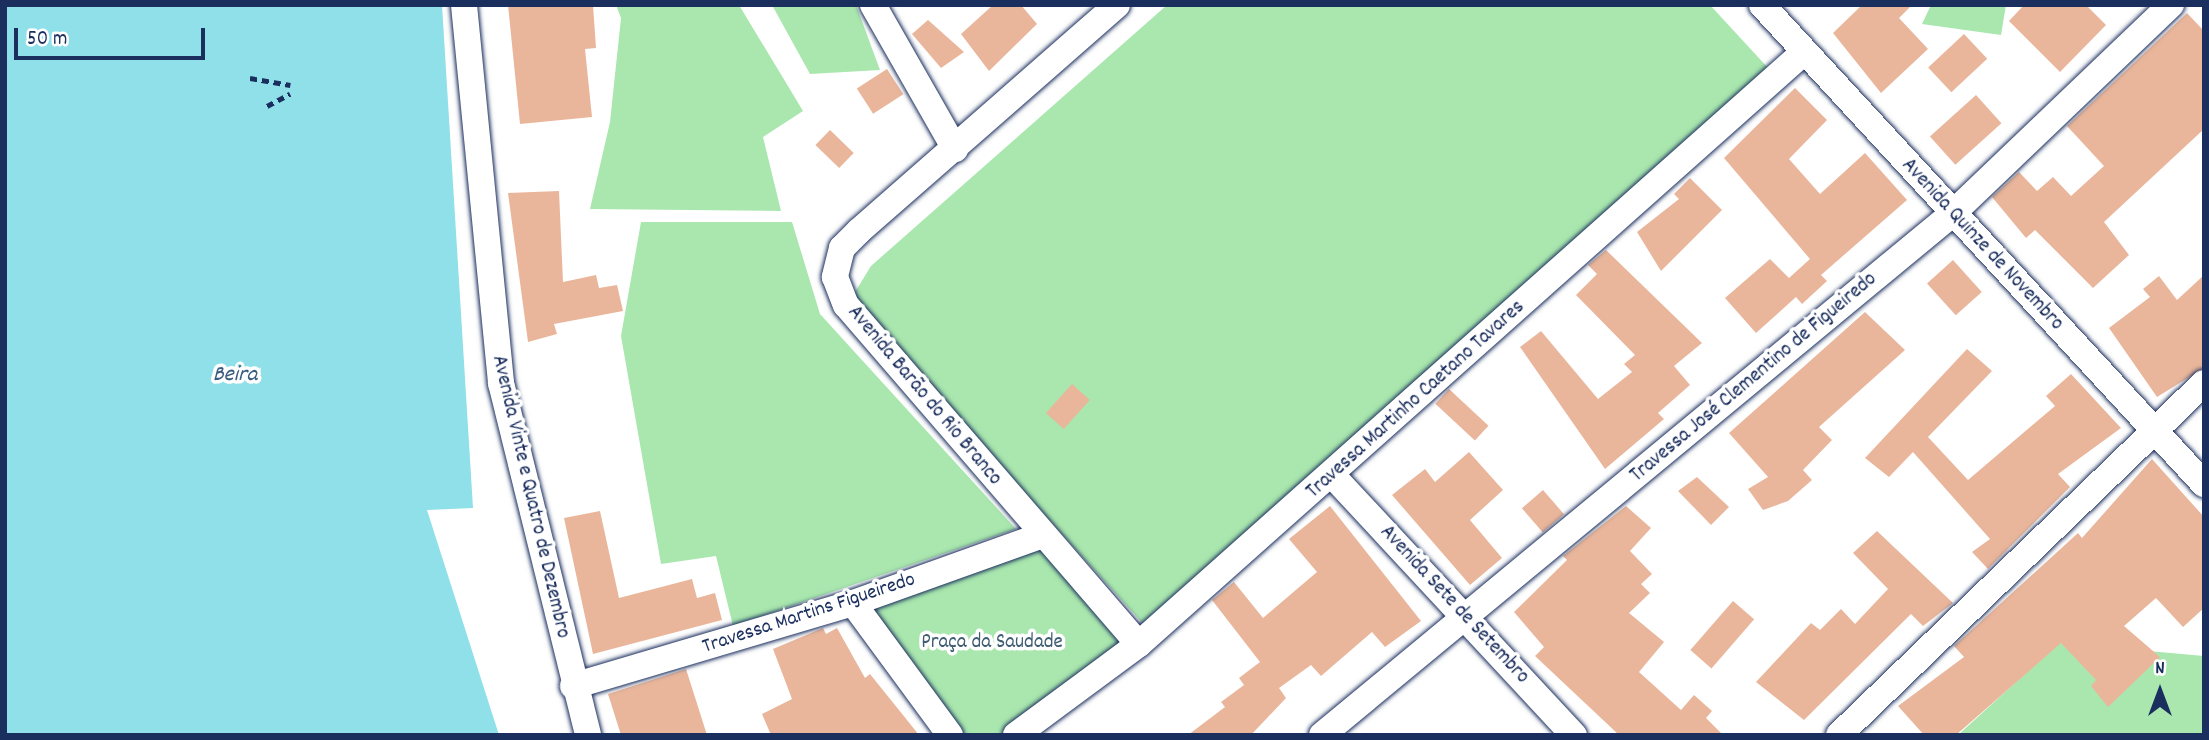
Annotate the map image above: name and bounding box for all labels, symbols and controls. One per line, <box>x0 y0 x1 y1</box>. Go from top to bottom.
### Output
scale bar <box>18 14 208 58</box>
text: 50 m <box>27 25 67 55</box>
street label: Avenida Quinze de Novembro <box>1895 154 2069 336</box>
street label: Travessa José Clementino de Figueiredo <box>1626 267 1882 489</box>
street label: Travessa Martinho Caetano Tavares <box>1302 295 1530 505</box>
street label: Avenida Barão do Rio Branco <box>841 301 1007 491</box>
street label: Avenida Vinte e Quatro de Dezembro <box>485 353 575 641</box>
water label: Beira <box>213 362 257 390</box>
street label: Avenida Sete de Setembro <box>1374 520 1534 690</box>
street label: Travessa Martins Figueiredo <box>700 568 918 660</box>
park label: Praça da Saudade <box>921 630 1063 656</box>
north arrow <box>2125 656 2195 726</box>
text: N <box>2155 656 2165 683</box>

